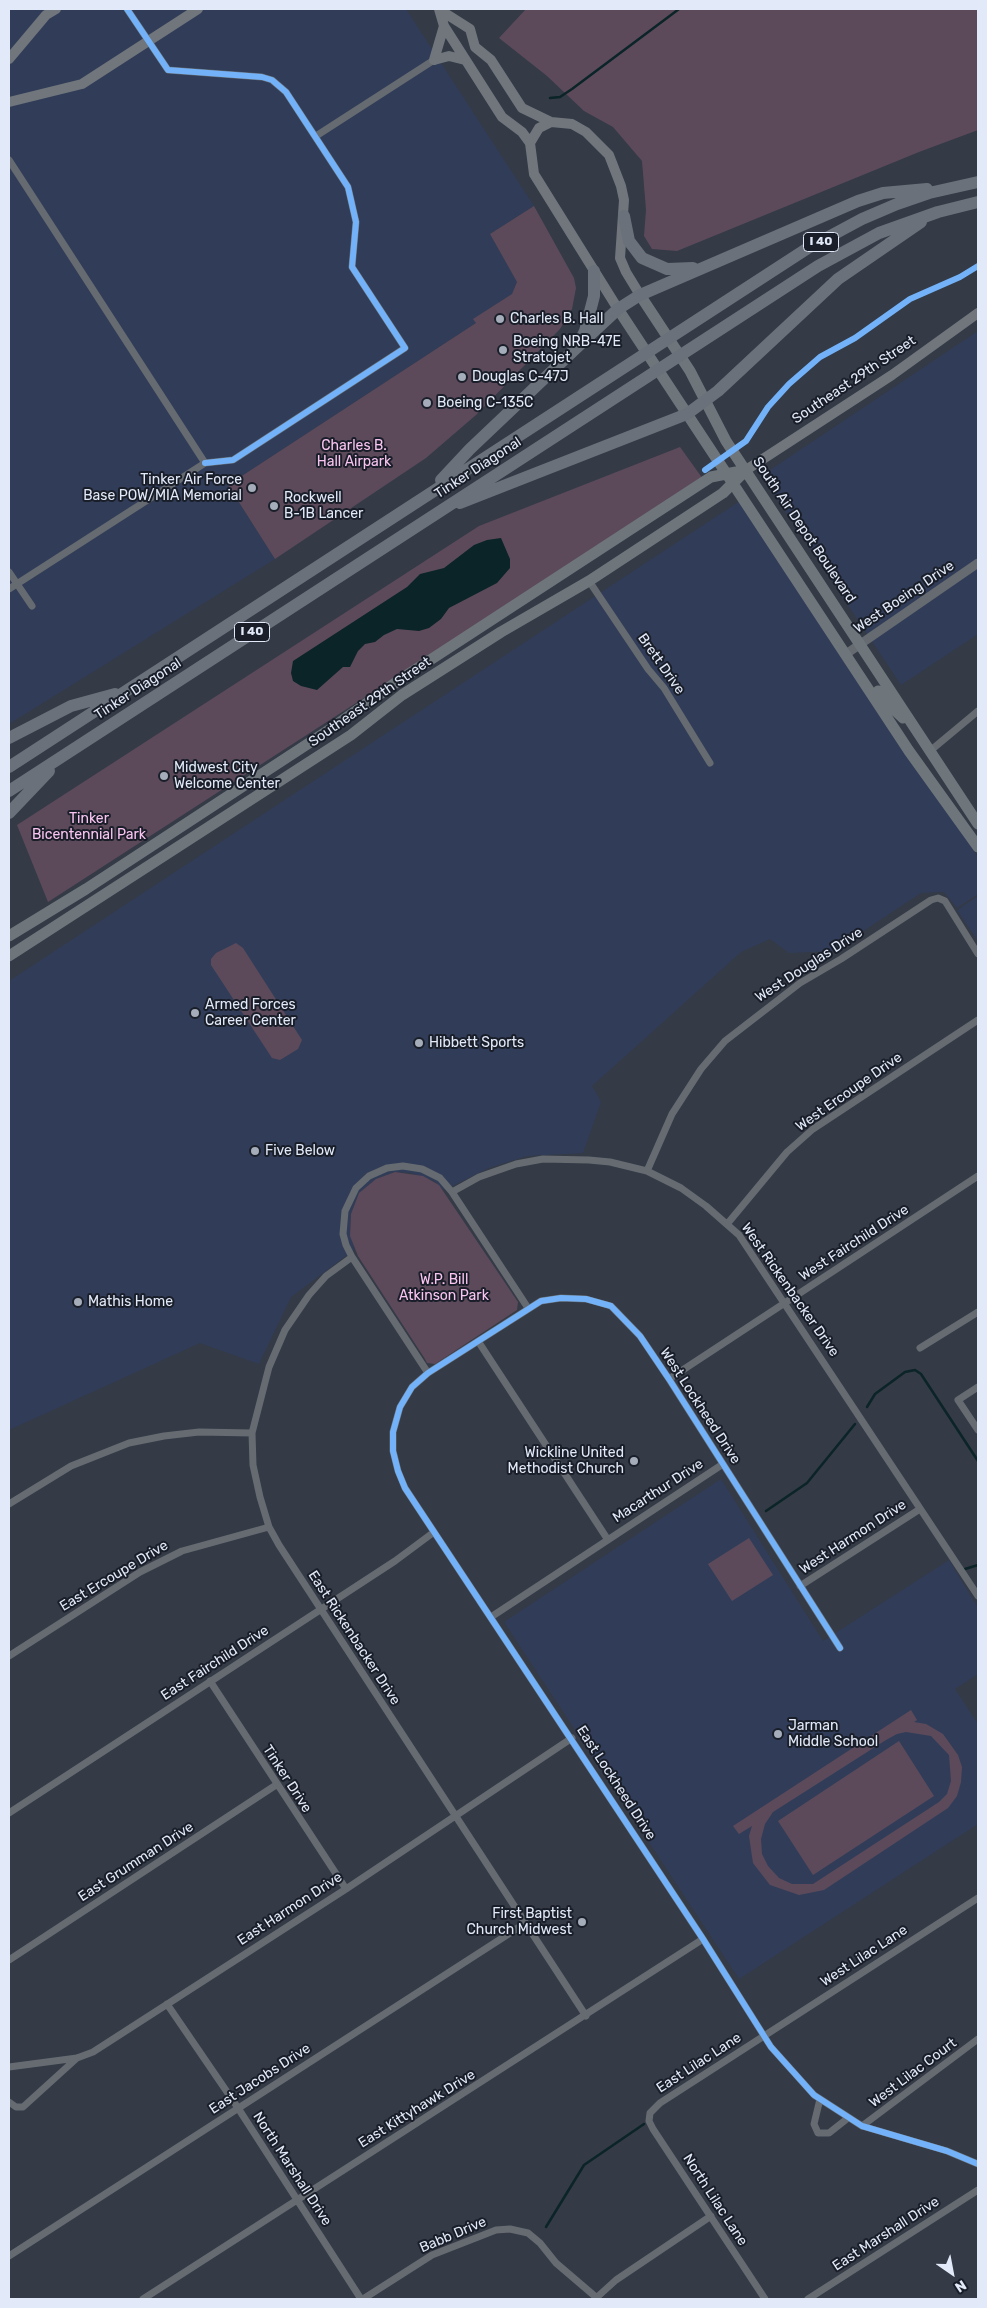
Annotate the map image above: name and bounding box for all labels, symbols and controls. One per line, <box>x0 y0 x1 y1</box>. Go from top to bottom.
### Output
road number: I 40 <box>804 232 838 252</box>
place label: Charles B. Hall <box>510 311 603 327</box>
marker: Charles B. Hall <box>494 313 506 325</box>
street label: Southeast 29th Street <box>789 332 919 428</box>
place label: Boeing NRB-47E Stratojet <box>513 334 621 367</box>
marker: Boeing NRB-47E Stratojet <box>497 344 509 356</box>
place label: Douglas C-47J <box>472 369 569 385</box>
marker: Douglas C-47J <box>456 371 468 383</box>
place label: Boeing C-135C <box>437 395 533 411</box>
marker: Boeing C-135C <box>421 397 433 409</box>
street label: Tinker Diagonal <box>431 434 525 502</box>
park label: Charles B. Hall Airpark <box>317 438 391 471</box>
street label: South Air Depot Boulevard <box>749 454 859 606</box>
place label: Tinker Air Force Base POW/MIA Memorial <box>83 472 242 504</box>
marker: Tinker Air Force Base POW/MIA Memorial <box>246 482 258 494</box>
place label: Rockwell B-1B Lancer <box>284 490 363 522</box>
marker: Rockwell B-1B Lancer <box>268 500 280 512</box>
street label: West Boeing Drive <box>851 557 957 637</box>
road number: I 40 <box>234 622 270 642</box>
street label: Brett Drive <box>634 630 688 698</box>
street label: Southeast 29th Street <box>306 653 434 751</box>
street label: Tinker Diagonal <box>91 655 185 723</box>
place label: Midwest City Welcome Center <box>174 760 280 792</box>
marker: Midwest City Welcome Center <box>158 770 170 782</box>
park label: Tinker Bicentennial Park <box>32 811 146 844</box>
street label: West Douglas Drive <box>752 924 866 1006</box>
place label: Armed Forces Career Center <box>205 997 296 1030</box>
marker: Armed Forces Career Center <box>189 1007 201 1019</box>
place label: Hibbett Sports <box>429 1035 524 1051</box>
marker: Hibbett Sports <box>413 1037 425 1049</box>
street label: West Ercoupe Drive <box>793 1049 905 1135</box>
place label: Five Below <box>265 1143 335 1159</box>
marker: Five Below <box>249 1145 261 1157</box>
street label: West Fairchild Drive <box>796 1201 912 1285</box>
street label: West Rickenbacker Drive <box>737 1220 843 1360</box>
park label: W.P. Bill Atkinson Park <box>399 1272 489 1304</box>
place label: Mathis Home <box>88 1294 173 1310</box>
marker: Mathis Home <box>72 1296 84 1308</box>
street label: West Lockheed Drive <box>656 1345 744 1467</box>
place label: Wickline United Methodist Church <box>508 1445 624 1478</box>
marker: Wickline United Methodist Church <box>628 1455 640 1467</box>
street label: Macarthur Drive <box>610 1456 706 1526</box>
street label: West Harmon Drive <box>796 1496 910 1578</box>
street label: East Ercoupe Drive <box>57 1537 171 1615</box>
street label: East Rickenbacker Drive <box>304 1568 404 1708</box>
street label: East Fairchild Drive <box>158 1622 272 1704</box>
place label: Jarman Middle School <box>788 1718 878 1750</box>
street label: East Lockheed Drive <box>573 1723 659 1843</box>
marker: Jarman Middle School <box>772 1728 784 1740</box>
street label: Tinker Drive <box>259 1742 315 1816</box>
street label: East Grumman Drive <box>75 1819 197 1905</box>
street label: East Harmon Drive <box>235 1869 345 1949</box>
place label: First Baptist Church Midwest <box>467 1906 572 1938</box>
marker: First Baptist Church Midwest <box>576 1916 588 1928</box>
street label: West Lilac Lane <box>817 1922 911 1990</box>
street label: East Lilac Lane <box>653 2029 745 2097</box>
street label: West Lilac Court <box>866 2035 960 2111</box>
street label: East Jacobs Drive <box>206 2040 314 2118</box>
street label: East Kittyhawk Drive <box>356 2066 478 2152</box>
street label: North Marshall Drive <box>249 2109 335 2229</box>
street label: North Lilac Lane <box>679 2151 751 2249</box>
street label: East Marshall Drive <box>830 2193 942 2275</box>
street label: Babb Drive <box>417 2213 489 2257</box>
north arrow <box>927 2248 977 2298</box>
text: N <box>952 2276 969 2296</box>

